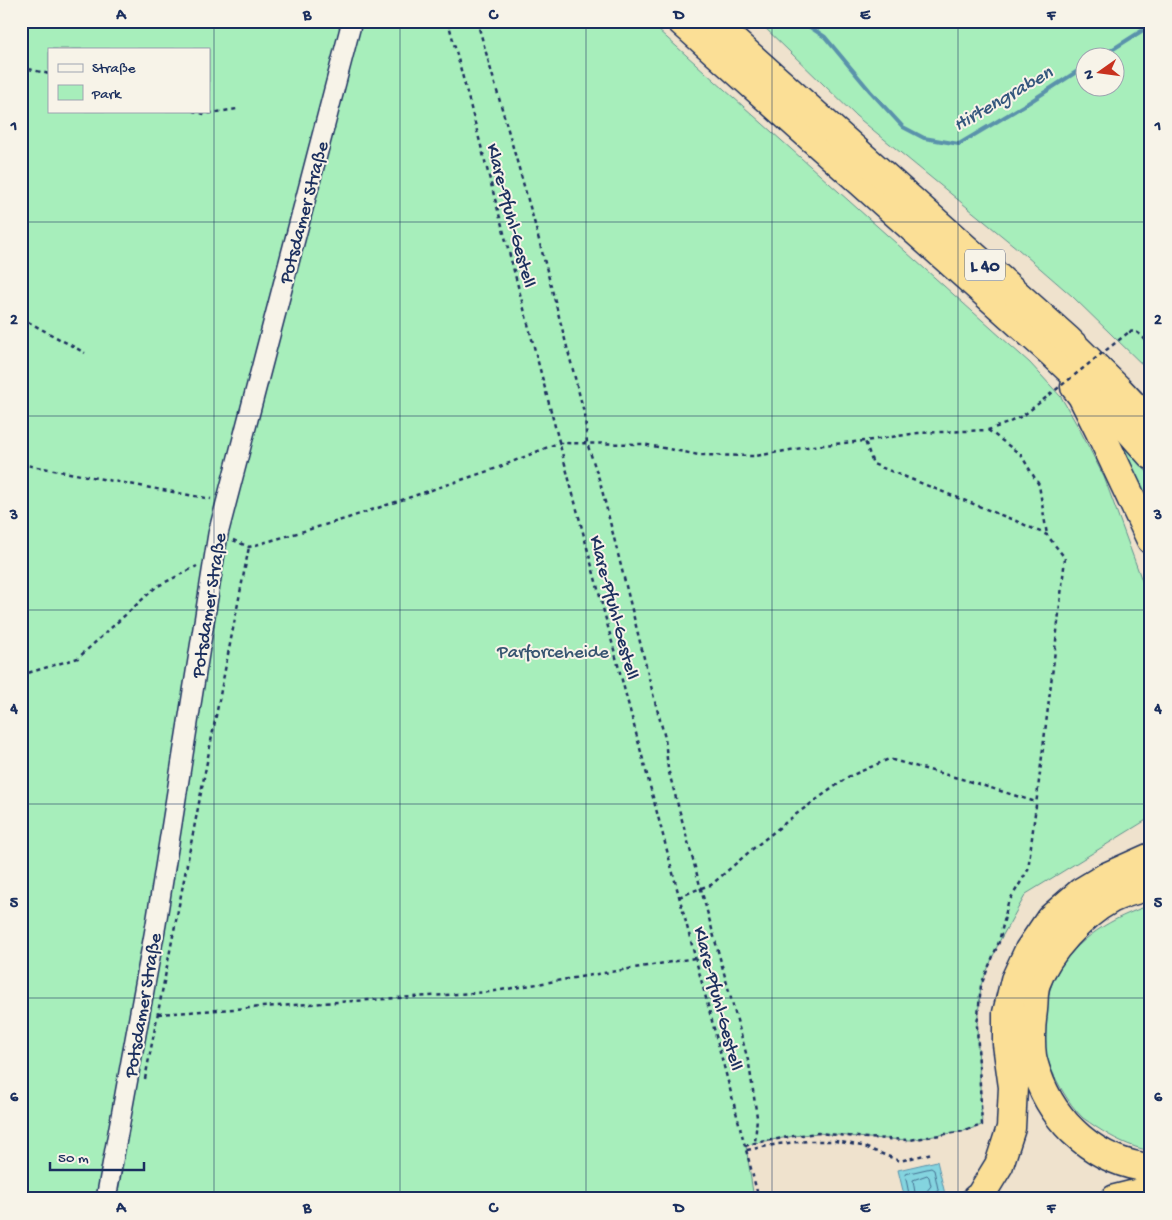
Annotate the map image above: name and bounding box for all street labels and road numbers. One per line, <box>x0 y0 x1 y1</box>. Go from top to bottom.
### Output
street label: Potsdamer Straße <box>275 139 335 288</box>
street label: Klare-Pfuhl-Gestell <box>479 141 540 290</box>
road number: L 40 <box>965 250 1005 280</box>
street label: Potsdamer Straße <box>187 531 233 681</box>
street label: Klare-Pfuhl-Gestell <box>582 533 643 682</box>
street label: Klare-Pfuhl-Gestell <box>686 924 747 1073</box>
street label: Potsdamer Straße <box>120 931 169 1081</box>

